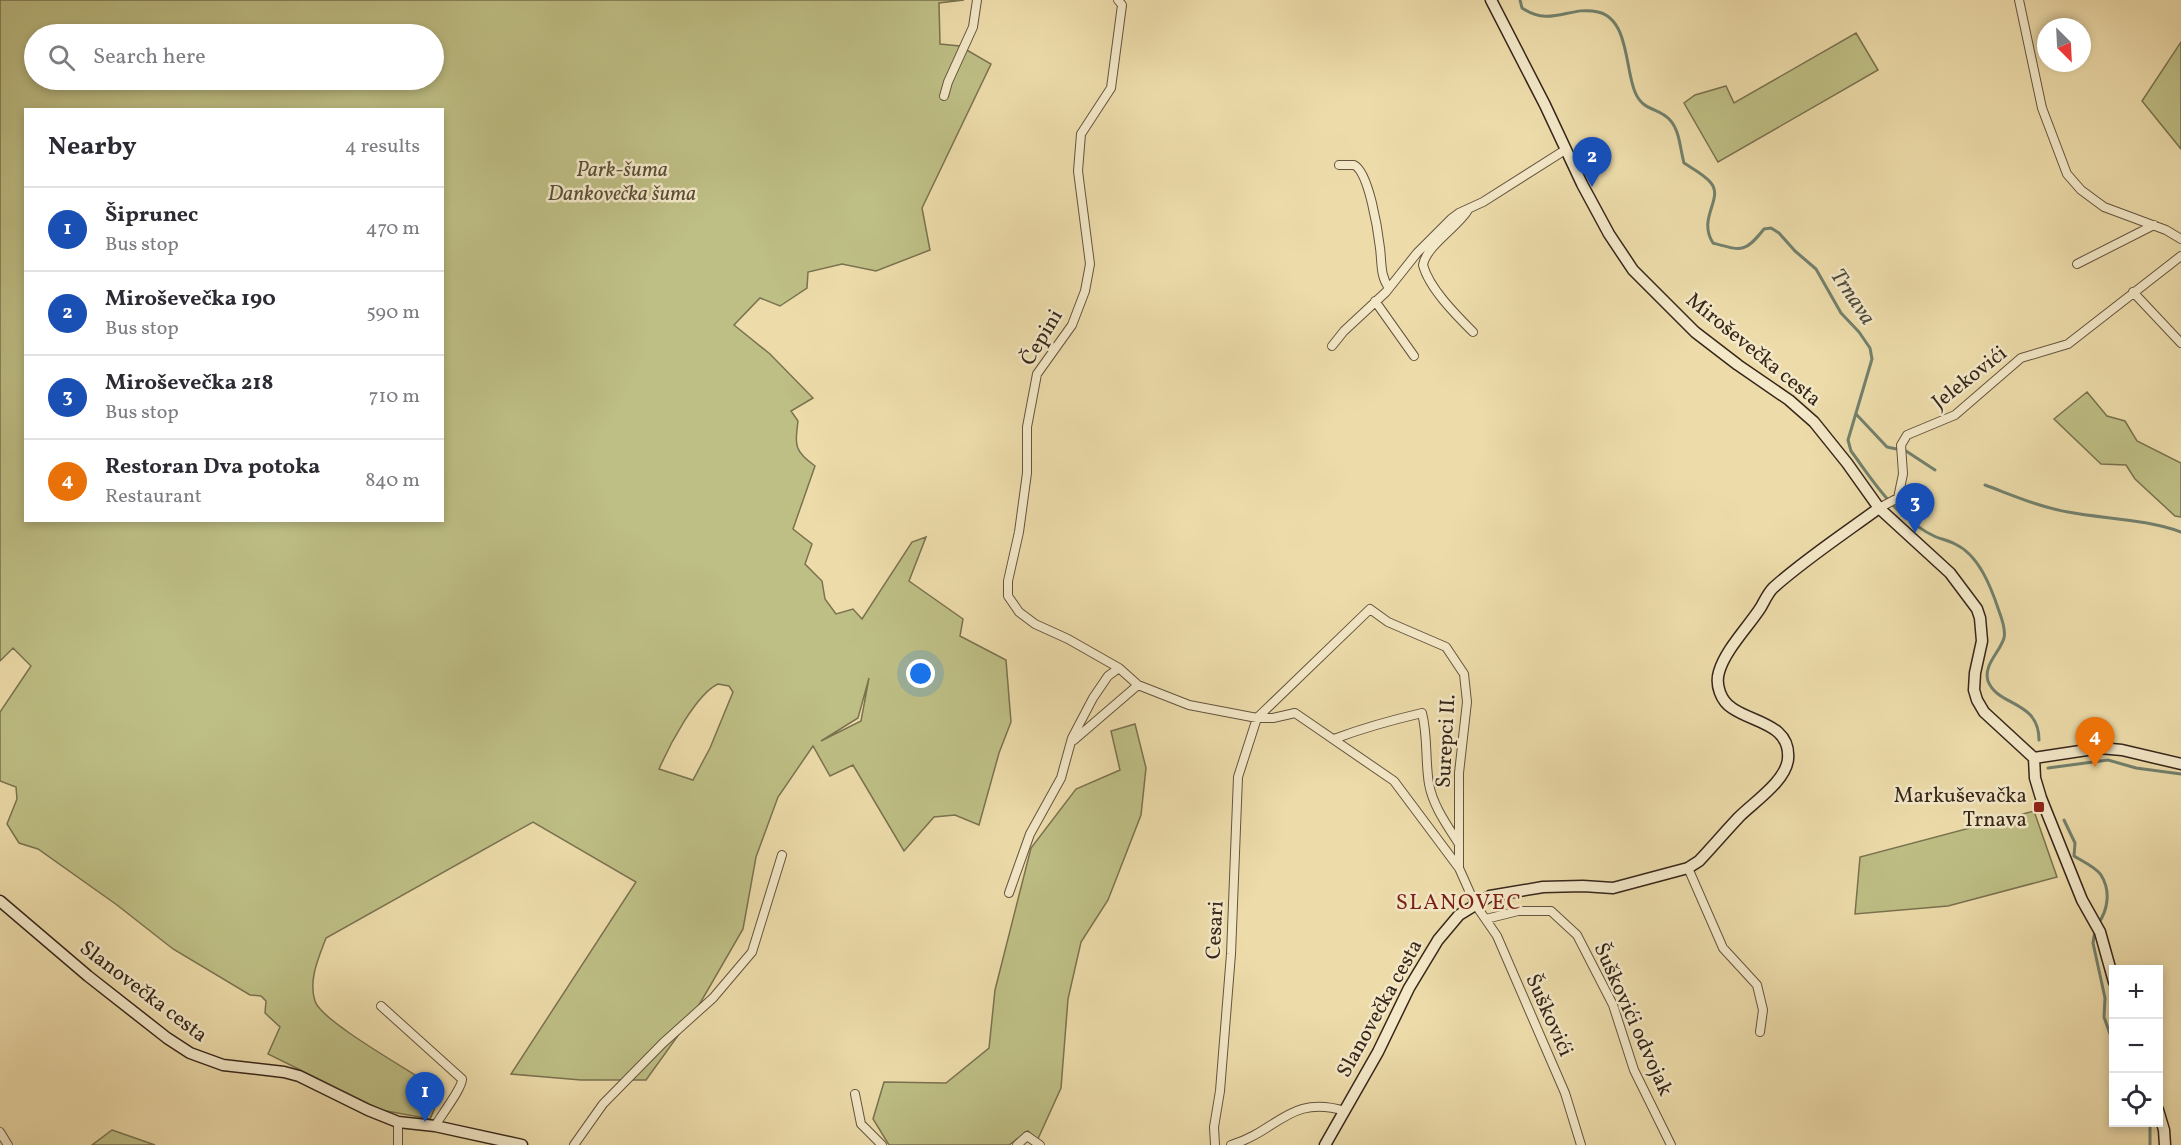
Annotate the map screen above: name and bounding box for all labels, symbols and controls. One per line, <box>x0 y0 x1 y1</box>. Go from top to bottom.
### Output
north arrow <box>2037 18 2091 72</box>
search box <box>24 24 444 90</box>
icon: search <box>45 41 78 74</box>
text: Search here <box>93 42 206 73</box>
text: Nearby <box>48 129 137 165</box>
text: 4 results <box>345 133 420 161</box>
pin: 2 <box>1572 138 1612 187</box>
park label: Park-šuma Dankovečka šuma <box>548 156 696 209</box>
text: Šiprunec <box>105 200 198 231</box>
text: 1 <box>63 215 72 243</box>
text: 470 m <box>365 215 420 243</box>
text: Bus stop <box>105 231 179 259</box>
water label: Trnava <box>1822 263 1882 332</box>
text: Miroševečka 190 <box>105 284 276 315</box>
street label: Miroševečka cesta <box>1679 286 1827 414</box>
text: 2 <box>62 299 73 327</box>
text: 590 m <box>366 299 420 327</box>
street label: Čepini <box>1014 304 1070 371</box>
text: Bus stop <box>105 315 179 343</box>
street label: Jelekovići <box>1926 340 2014 417</box>
text: Miroševečka 218 <box>105 368 273 399</box>
text: 3 <box>62 383 73 411</box>
text: 710 m <box>369 383 420 411</box>
text: Bus stop <box>105 399 179 427</box>
text: Restoran Dva potoka <box>105 452 320 483</box>
text: 4 <box>61 467 74 495</box>
text: 840 m <box>365 467 420 495</box>
text: Restaurant <box>105 483 202 511</box>
pin: 3 <box>1896 484 1934 533</box>
your location <box>906 659 935 688</box>
street label: Surepci II. <box>1430 693 1463 789</box>
pin: 4 <box>2076 718 2114 767</box>
place label: Markuševačka Trnava <box>1894 782 2027 835</box>
marker: Markuševačka Trnava <box>2032 800 2046 814</box>
district label: SLANOVEC <box>1396 888 1522 919</box>
street label: Cesari <box>1199 900 1232 960</box>
street label: Slanovečka cesta <box>73 934 213 1050</box>
street label: Slanovečka cesta <box>1330 934 1430 1083</box>
street label: Šuškovići odvojak <box>1586 938 1680 1101</box>
map controls <box>2109 965 2163 1127</box>
button: + <box>2109 965 2163 1019</box>
street label: Šuškovići <box>1518 970 1580 1062</box>
button: − <box>2109 1019 2163 1073</box>
pin: 1 <box>406 1072 444 1122</box>
button: locate <box>2109 1073 2163 1127</box>

